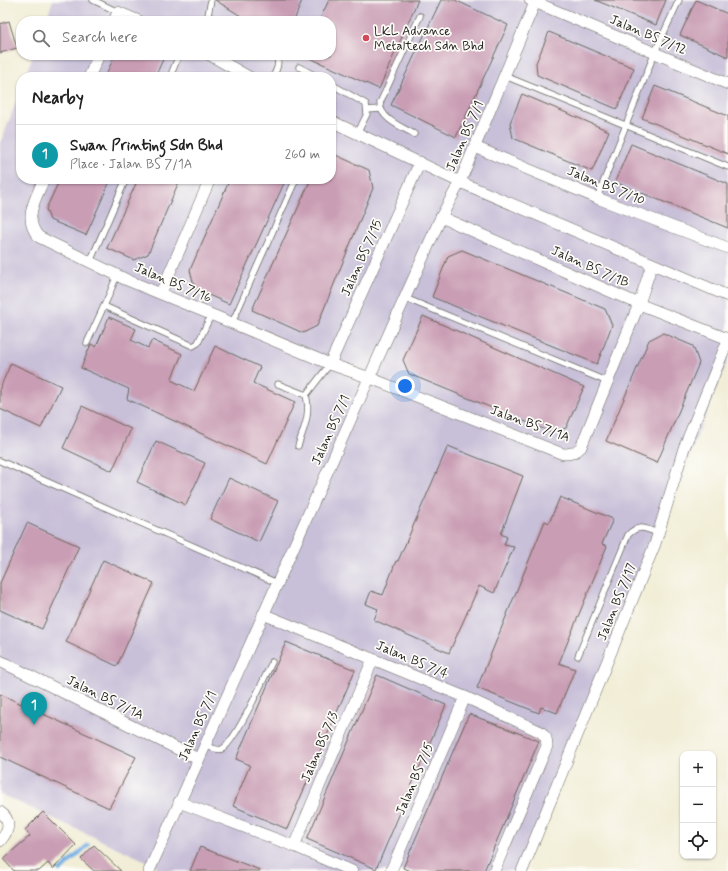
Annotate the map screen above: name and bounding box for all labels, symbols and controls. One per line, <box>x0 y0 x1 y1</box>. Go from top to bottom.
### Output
street label: Jalan BS 7/12 <box>607 11 689 59</box>
search box <box>16 16 336 60</box>
place label: LKL Advance Metaltech Sdn Bhd <box>374 23 484 55</box>
icon: search <box>30 27 52 49</box>
text: Search here <box>62 28 138 48</box>
marker: LKL Advance Metaltech Sdn Bhd <box>361 33 371 43</box>
text: Nearby <box>32 87 84 109</box>
street label: Jalan BS 7/1 <box>442 98 488 174</box>
text: Swan Printing Sdn Bhd <box>70 136 223 156</box>
text: 1 <box>42 146 48 163</box>
text: 260 m <box>285 146 320 163</box>
text: Place · Jalan BS 7/1A <box>70 156 192 173</box>
street label: Jalan BS 7/10 <box>565 163 647 209</box>
street label: Jalan BS 7/15 <box>338 217 386 299</box>
street label: Jalan BS 7/1B <box>548 242 632 292</box>
street label: Jalan BS 7/16 <box>132 259 214 307</box>
your location <box>395 376 415 396</box>
street label: Jalan BS 7/1 <box>308 392 354 468</box>
street label: Jalan BS 7/1A <box>488 402 572 446</box>
street label: Jalan BS 7/17 <box>594 561 640 643</box>
street label: Jalan BS 7/4 <box>373 637 451 683</box>
street label: Jalan BS 7/1A <box>64 672 146 724</box>
street label: Jalan BS 7/1 <box>175 688 221 764</box>
pin: 1 <box>21 692 47 725</box>
street label: Jalan BS 7/3 <box>297 709 343 785</box>
street label: Jalan BS 7/5 <box>392 740 438 818</box>
map controls <box>680 751 716 859</box>
button: + <box>680 751 716 787</box>
button: − <box>680 787 716 823</box>
button: locate <box>680 823 716 859</box>

